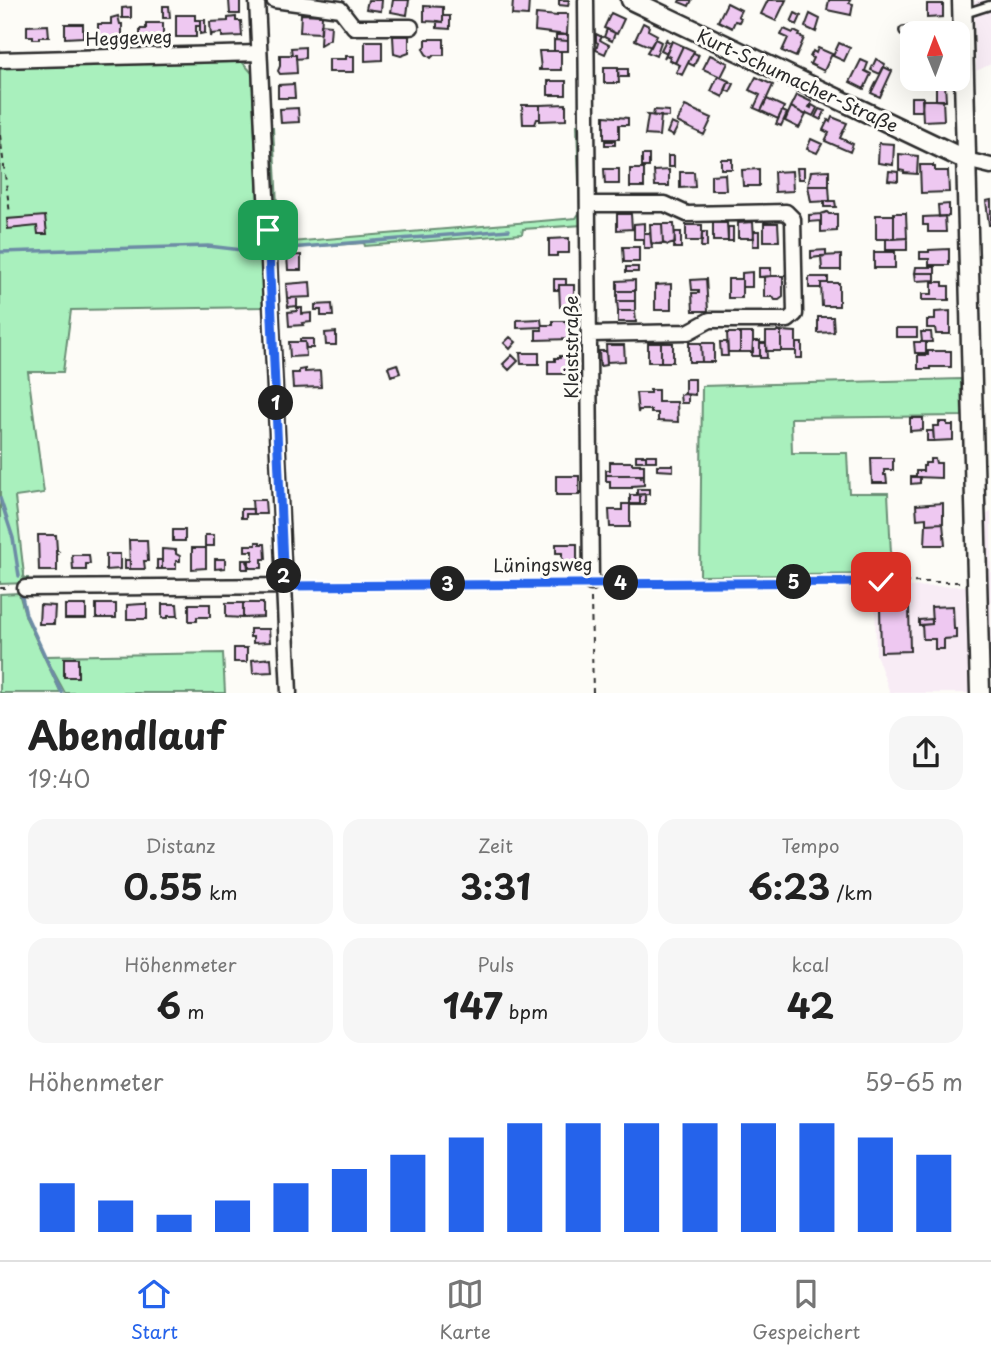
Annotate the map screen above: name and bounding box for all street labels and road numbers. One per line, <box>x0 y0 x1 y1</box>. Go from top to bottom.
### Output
street label: Kurt-Schumacher-Straße <box>693 21 903 139</box>
street label: Heggeweg <box>85 22 173 52</box>
street label: Kleiststraße <box>557 295 584 399</box>
street label: Lüningsweg <box>493 550 593 578</box>

